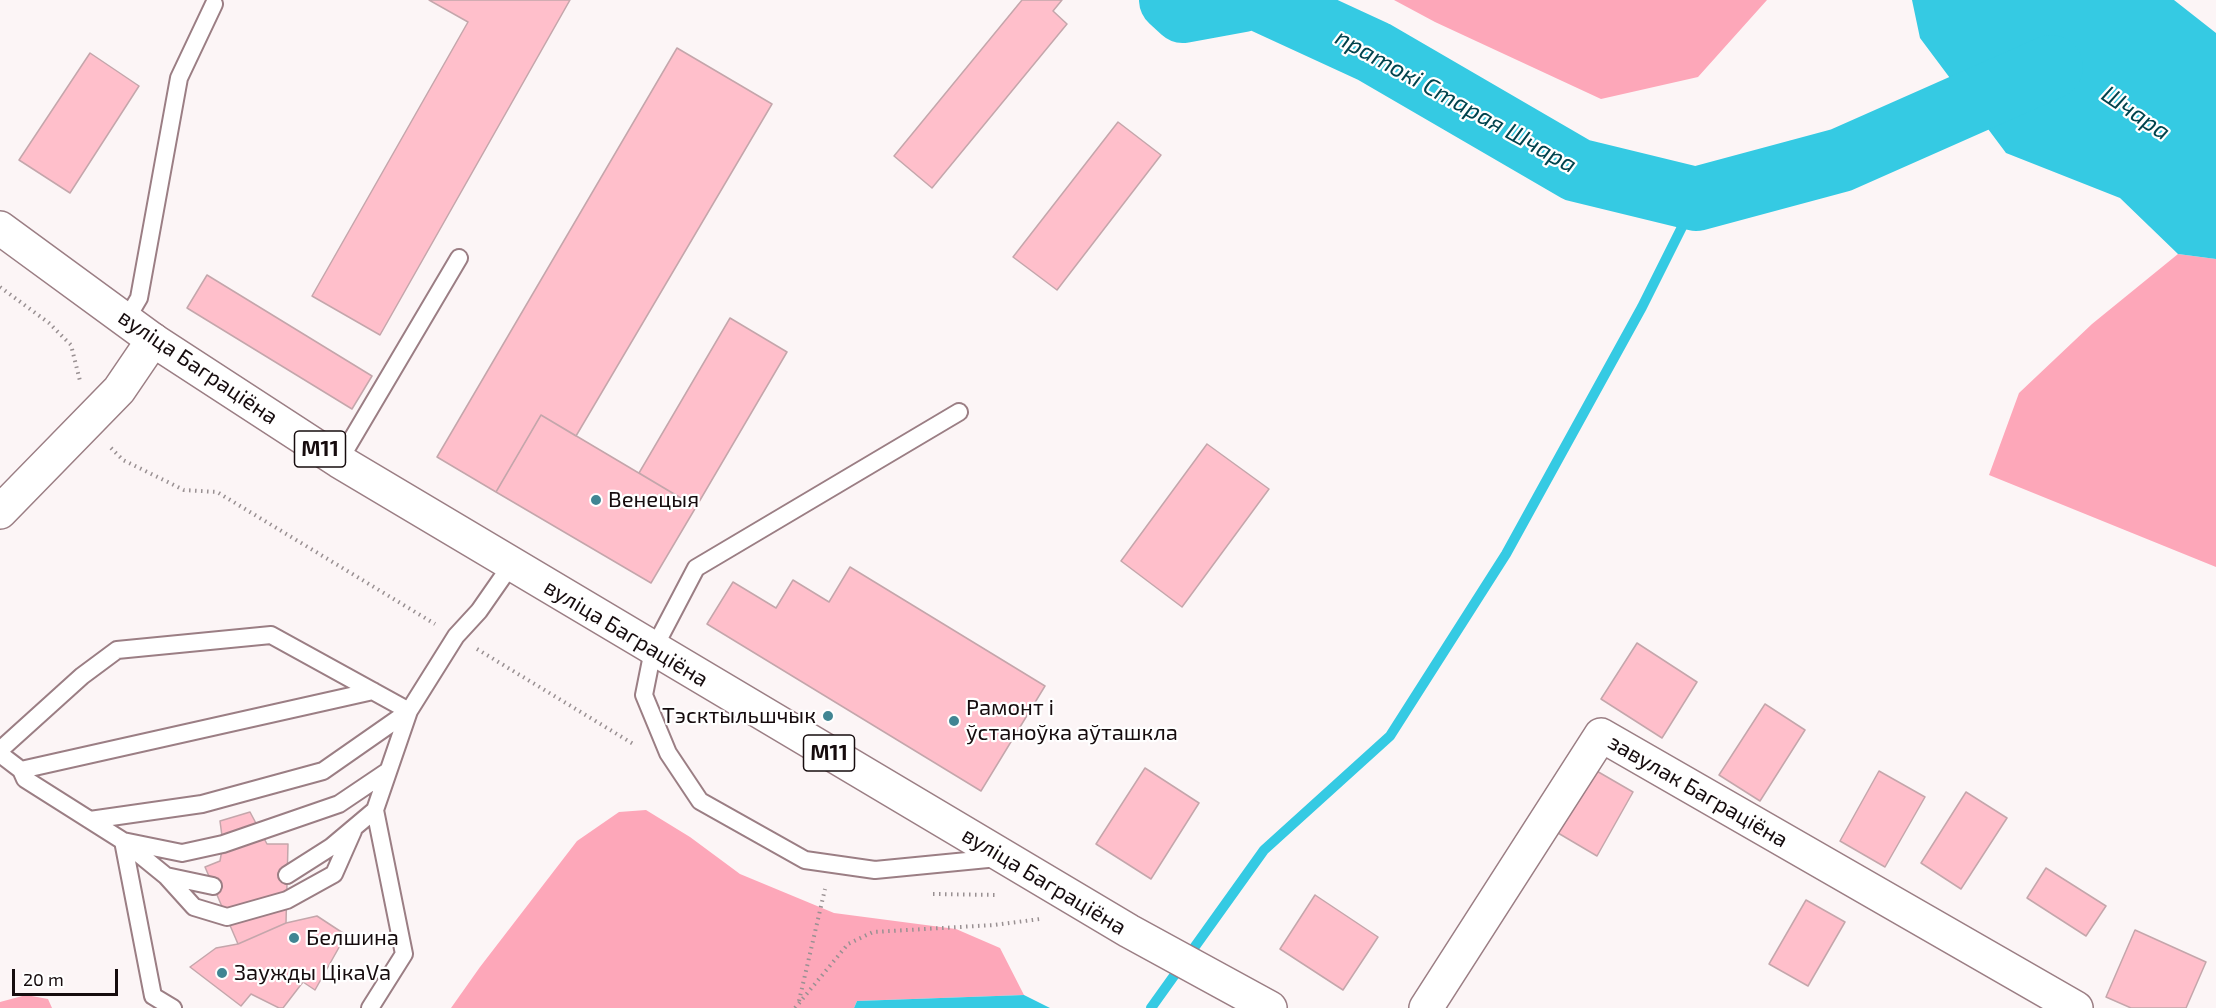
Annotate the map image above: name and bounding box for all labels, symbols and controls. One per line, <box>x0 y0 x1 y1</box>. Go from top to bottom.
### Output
water label: пратокі Старая Шчара <box>1330 23 1582 179</box>
water label: Шчара <box>2096 80 2176 146</box>
street label: вуліца Баграціёна <box>113 304 283 430</box>
road number: М11 <box>294 431 346 467</box>
place label: Венецыя <box>608 487 699 513</box>
marker: Венецыя <box>589 493 603 507</box>
street label: вуліца Баграціёна <box>539 574 713 692</box>
place label: Рамонт і ўстаноўка аўташкла <box>966 695 1178 746</box>
place label: Тэсктыльшчык <box>662 703 816 729</box>
marker: Тэсктыльшчык <box>821 709 835 723</box>
marker: Рамонт і ўстаноўка аўташкла <box>947 714 961 728</box>
street label: завулак Баграціёна <box>1603 729 1793 853</box>
road number: М11 <box>804 735 854 771</box>
street label: вуліца Баграціёна <box>957 822 1131 940</box>
place label: Белшина <box>306 925 399 951</box>
marker: Белшина <box>287 931 301 945</box>
scale bar <box>15 957 122 995</box>
place label: Заужды ЦікаVа <box>234 960 391 986</box>
marker: Заужды ЦікаVа <box>215 966 229 980</box>
text: 20 m <box>23 968 64 990</box>

